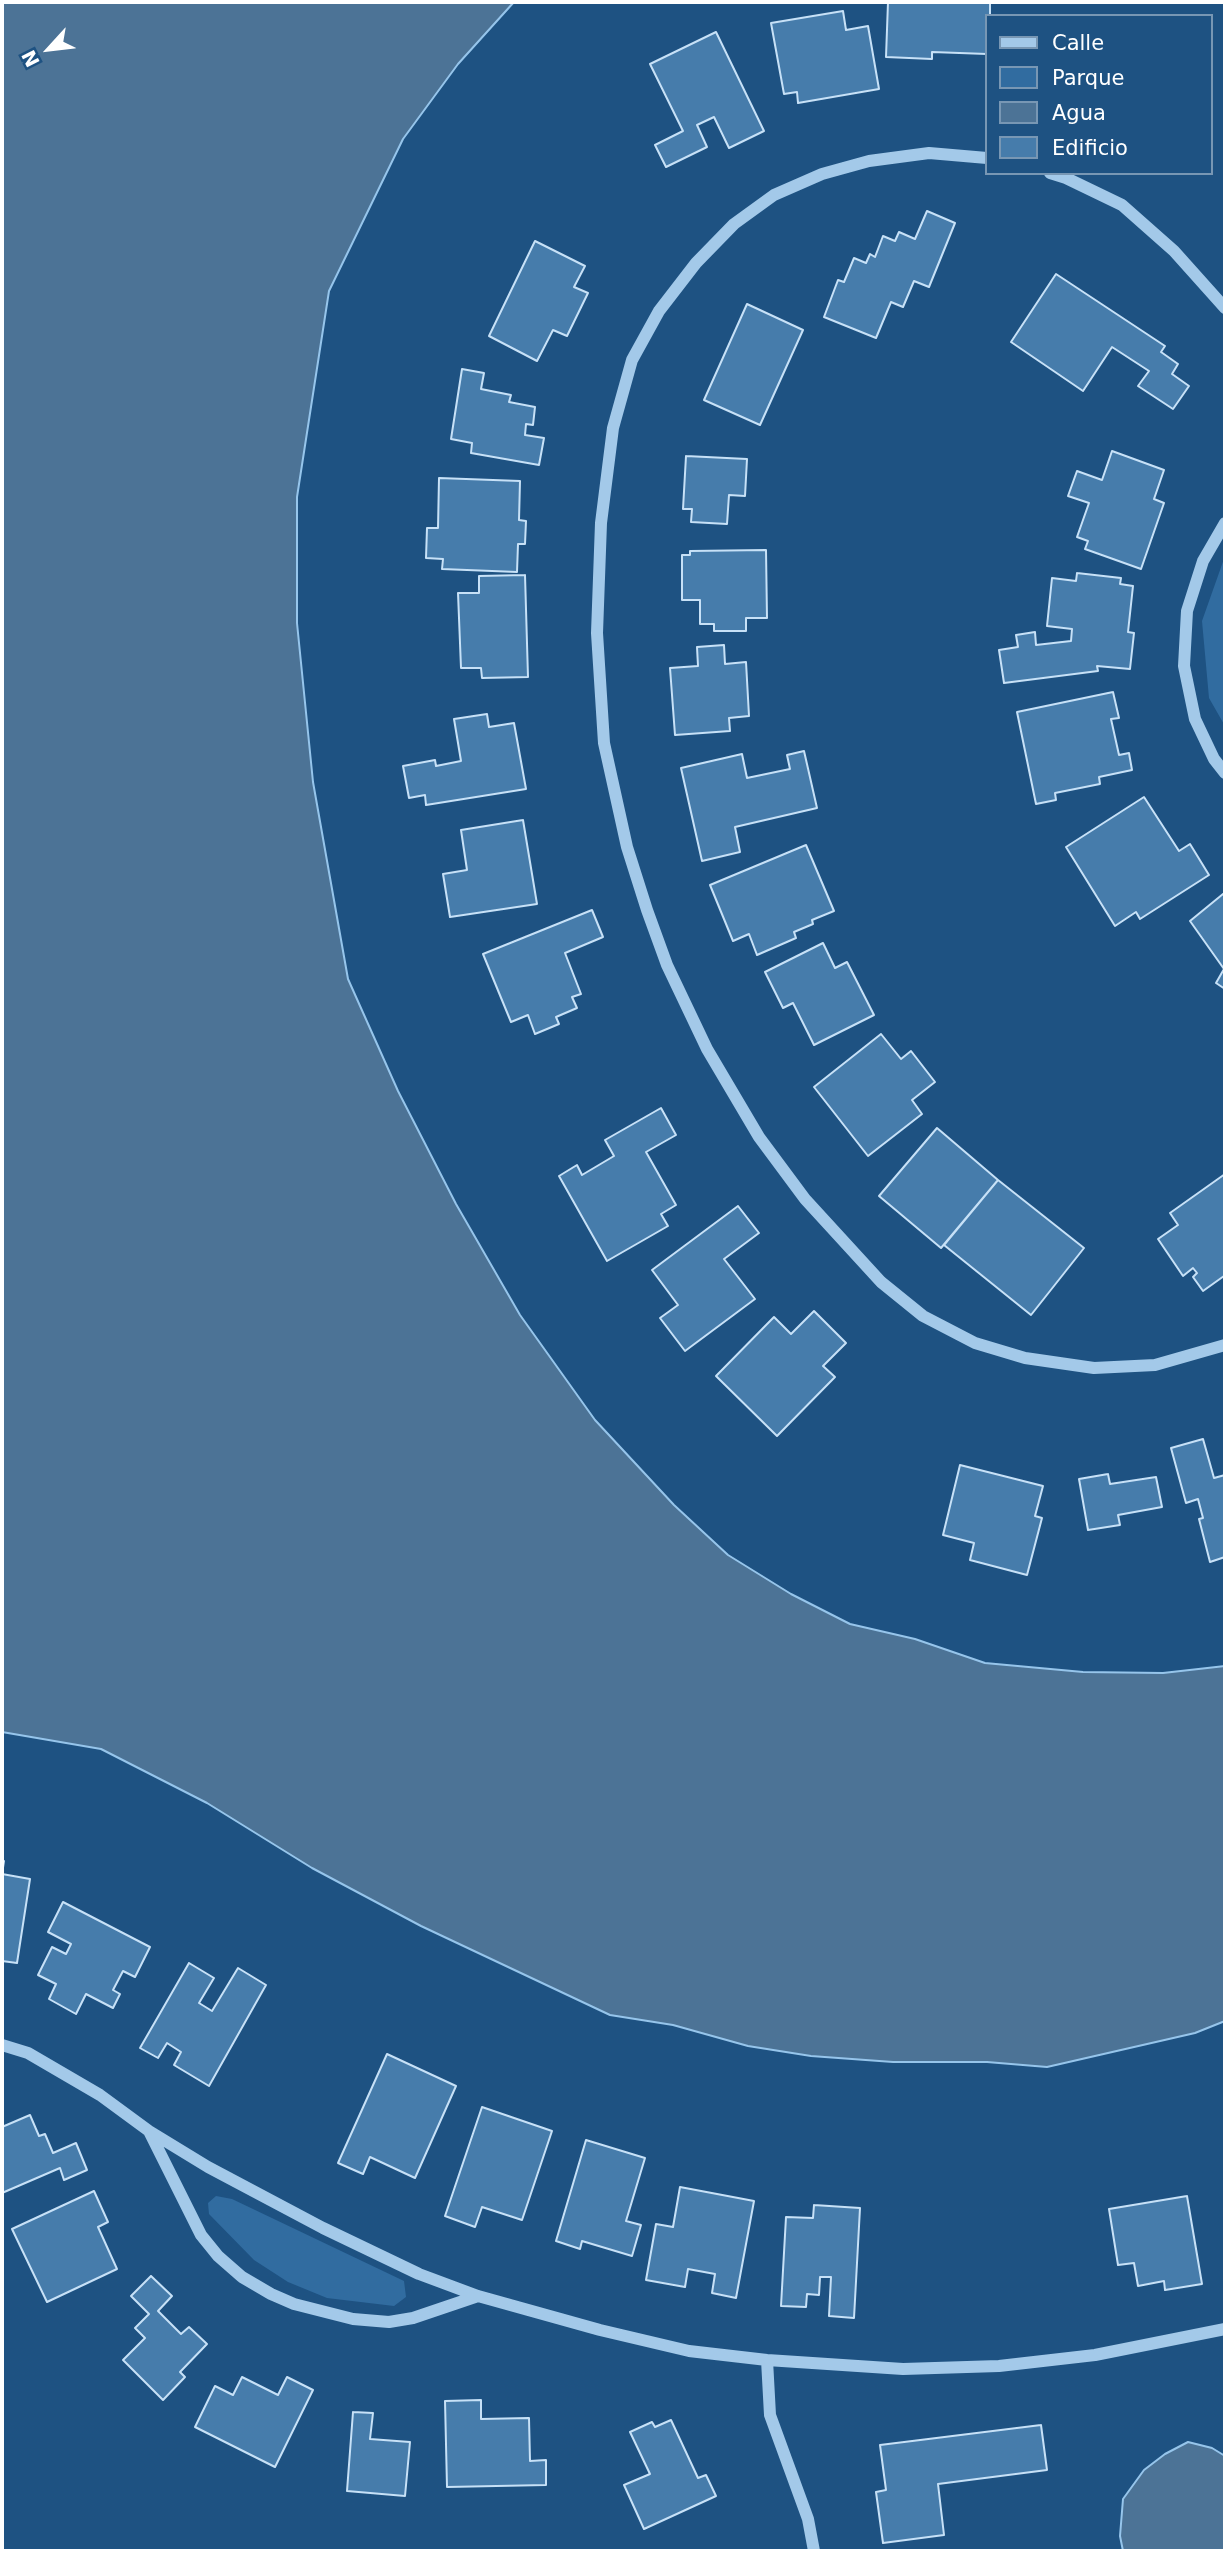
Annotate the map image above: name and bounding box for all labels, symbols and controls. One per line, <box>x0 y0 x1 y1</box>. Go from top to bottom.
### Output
north arrow <box>14 14 84 84</box>
legend <box>986 14 1213 175</box>
text: Calle <box>1052 31 1104 55</box>
text: N <box>17 46 44 71</box>
text: Parque <box>1052 66 1124 90</box>
text: Agua <box>1052 101 1106 125</box>
text: Edificio <box>1052 136 1128 160</box>

